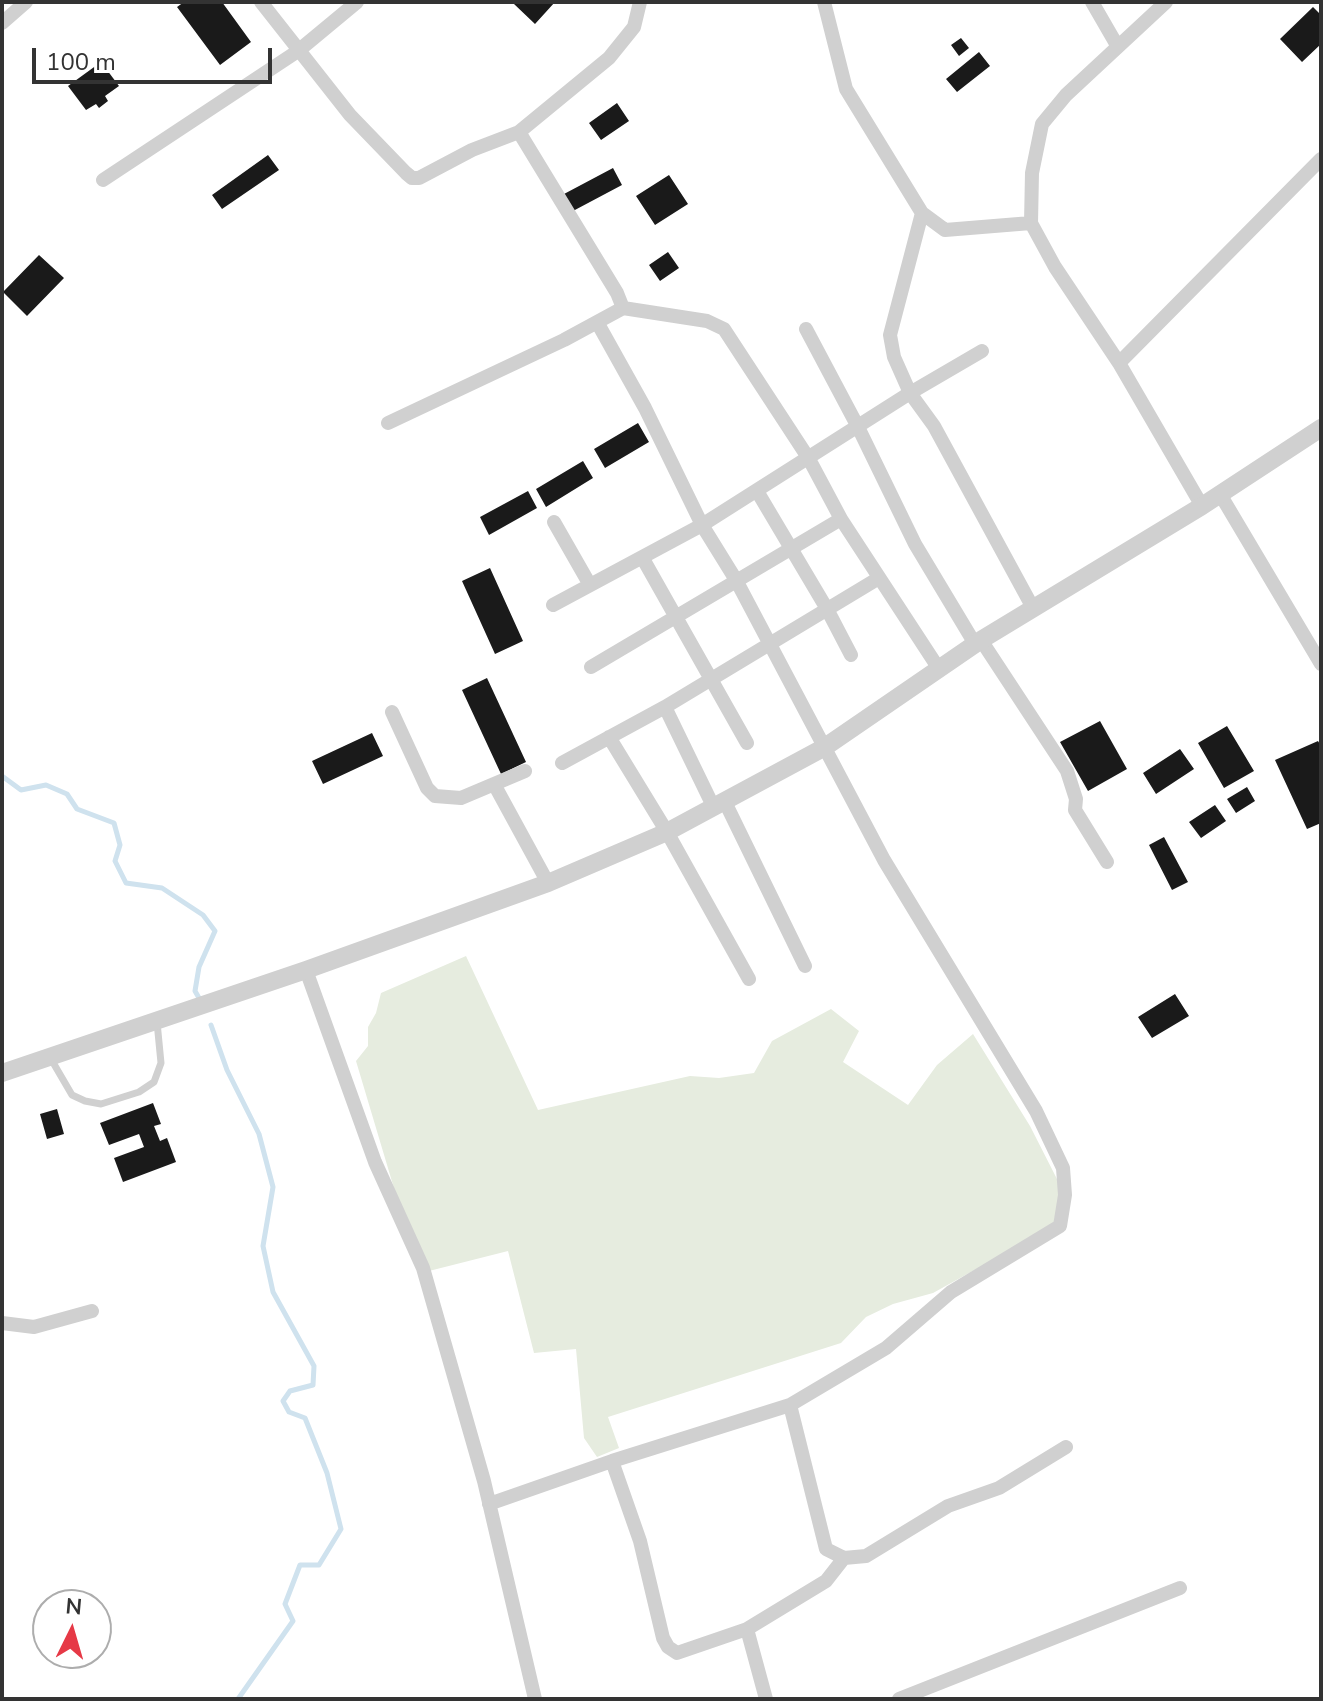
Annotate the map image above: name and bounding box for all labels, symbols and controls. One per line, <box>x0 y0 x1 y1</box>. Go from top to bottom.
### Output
scale bar <box>36 32 276 82</box>
text: 100 m <box>46 46 116 78</box>
north arrow <box>32 1589 112 1669</box>
text: N <box>64 1591 83 1623</box>

